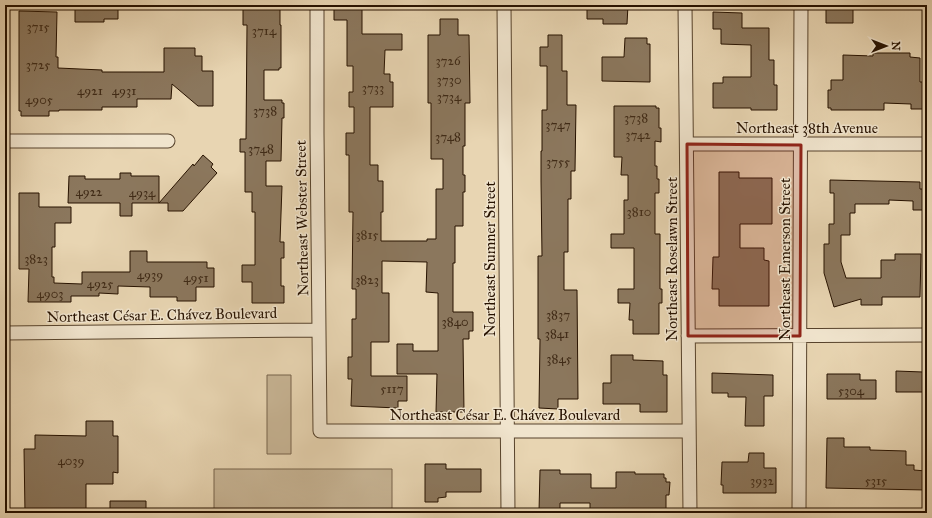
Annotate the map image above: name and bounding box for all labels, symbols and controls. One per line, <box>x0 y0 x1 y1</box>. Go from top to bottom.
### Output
house number: 3715 <box>26 19 50 35</box>
house number: 3714 <box>252 23 277 39</box>
north arrow <box>866 26 906 66</box>
text: N <box>889 41 902 51</box>
house number: 3726 <box>435 53 461 69</box>
house number: 3725 <box>26 57 50 73</box>
house number: 3730 <box>437 72 461 88</box>
house number: 3733 <box>362 80 384 96</box>
house number: 4921 <box>77 83 103 99</box>
house number: 4931 <box>112 83 136 99</box>
house number: 3734 <box>437 89 462 105</box>
house number: 4905 <box>25 92 53 108</box>
house number: 3738 <box>253 103 277 119</box>
house number: 3738 <box>624 110 648 126</box>
house number: 3747 <box>545 117 571 133</box>
street label: Northeast 38th Avenue <box>736 119 878 137</box>
house number: 3742 <box>625 127 651 143</box>
house number: 3748 <box>435 129 461 145</box>
street label: Northeast Webster Street <box>292 139 312 296</box>
house number: 3748 <box>248 141 274 157</box>
house number: 3755 <box>546 154 570 170</box>
street label: Northeast Roselawn Street <box>663 176 681 341</box>
street label: Northeast Emerson Street <box>776 177 794 340</box>
street label: Northeast Sumner Street <box>481 181 499 337</box>
house number: 4922 <box>75 184 103 200</box>
house number: 4934 <box>129 185 156 201</box>
house number: 3810 <box>627 204 651 220</box>
house number: 3815 <box>355 227 379 243</box>
house number: 3823 <box>24 251 48 267</box>
house number: 4939 <box>137 267 163 283</box>
house number: 4951 <box>183 270 209 286</box>
house number: 3823 <box>355 272 379 288</box>
house number: 4925 <box>87 276 113 292</box>
house number: 4903 <box>37 286 64 302</box>
street label: Northeast César E. Chávez Boulevard <box>47 304 278 326</box>
house number: 3837 <box>546 307 570 323</box>
house number: 3840 <box>442 314 468 330</box>
house number: 3841 <box>545 326 569 342</box>
house number: 3845 <box>546 351 572 367</box>
house number: 5117 <box>380 381 404 397</box>
house number: 5304 <box>838 383 865 399</box>
street label: Northeast César E. Chávez Boulevard <box>390 406 621 424</box>
house number: 4039 <box>58 453 85 469</box>
house number: 3932 <box>750 473 774 489</box>
house number: 5315 <box>865 473 887 489</box>

